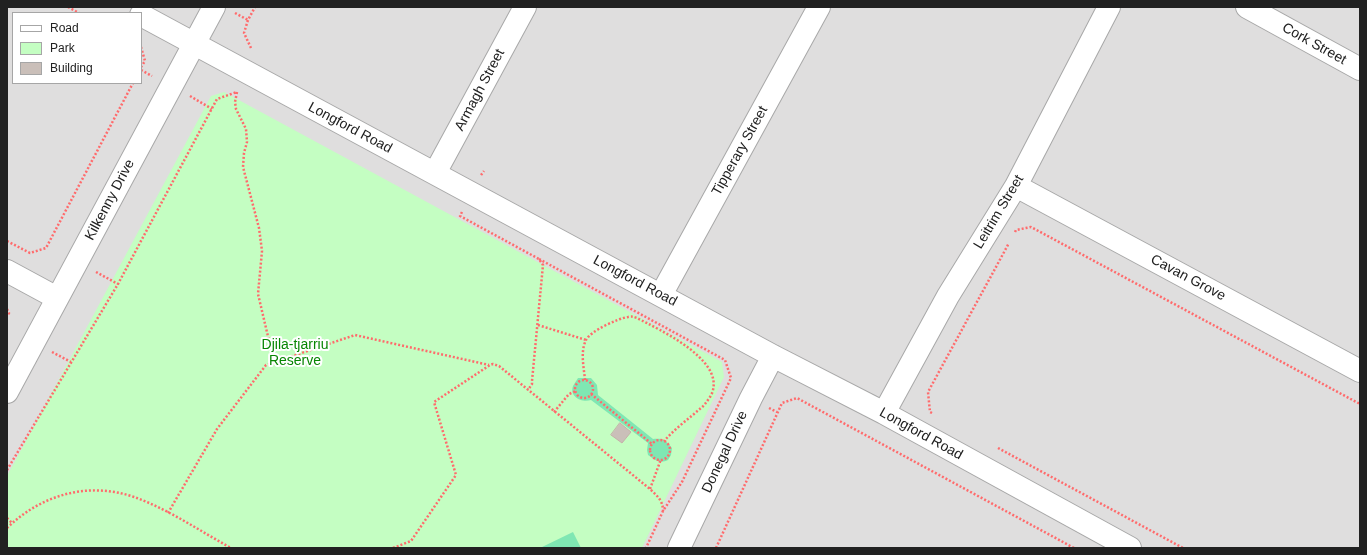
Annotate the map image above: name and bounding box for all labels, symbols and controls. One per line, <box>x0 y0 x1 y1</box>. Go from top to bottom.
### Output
legend <box>12 12 142 84</box>
street label: Cork Street <box>1279 19 1349 69</box>
text: Road <box>50 21 79 35</box>
text: Park <box>50 41 75 55</box>
street label: Armagh Street <box>451 46 509 134</box>
text: Building <box>50 61 93 75</box>
street label: Longford Road <box>305 99 395 157</box>
street label: Tipperary Street <box>708 103 772 199</box>
street label: Kilkenny Drive <box>82 157 138 243</box>
street label: Leitrim Street <box>970 172 1028 252</box>
street label: Cavan Grove <box>1148 251 1228 305</box>
street label: Longford Road <box>590 252 680 310</box>
park label: Djila-tjarriu Reserve <box>262 337 328 370</box>
street label: Longford Road <box>876 404 966 464</box>
street label: Donegal Drive <box>699 408 751 496</box>

